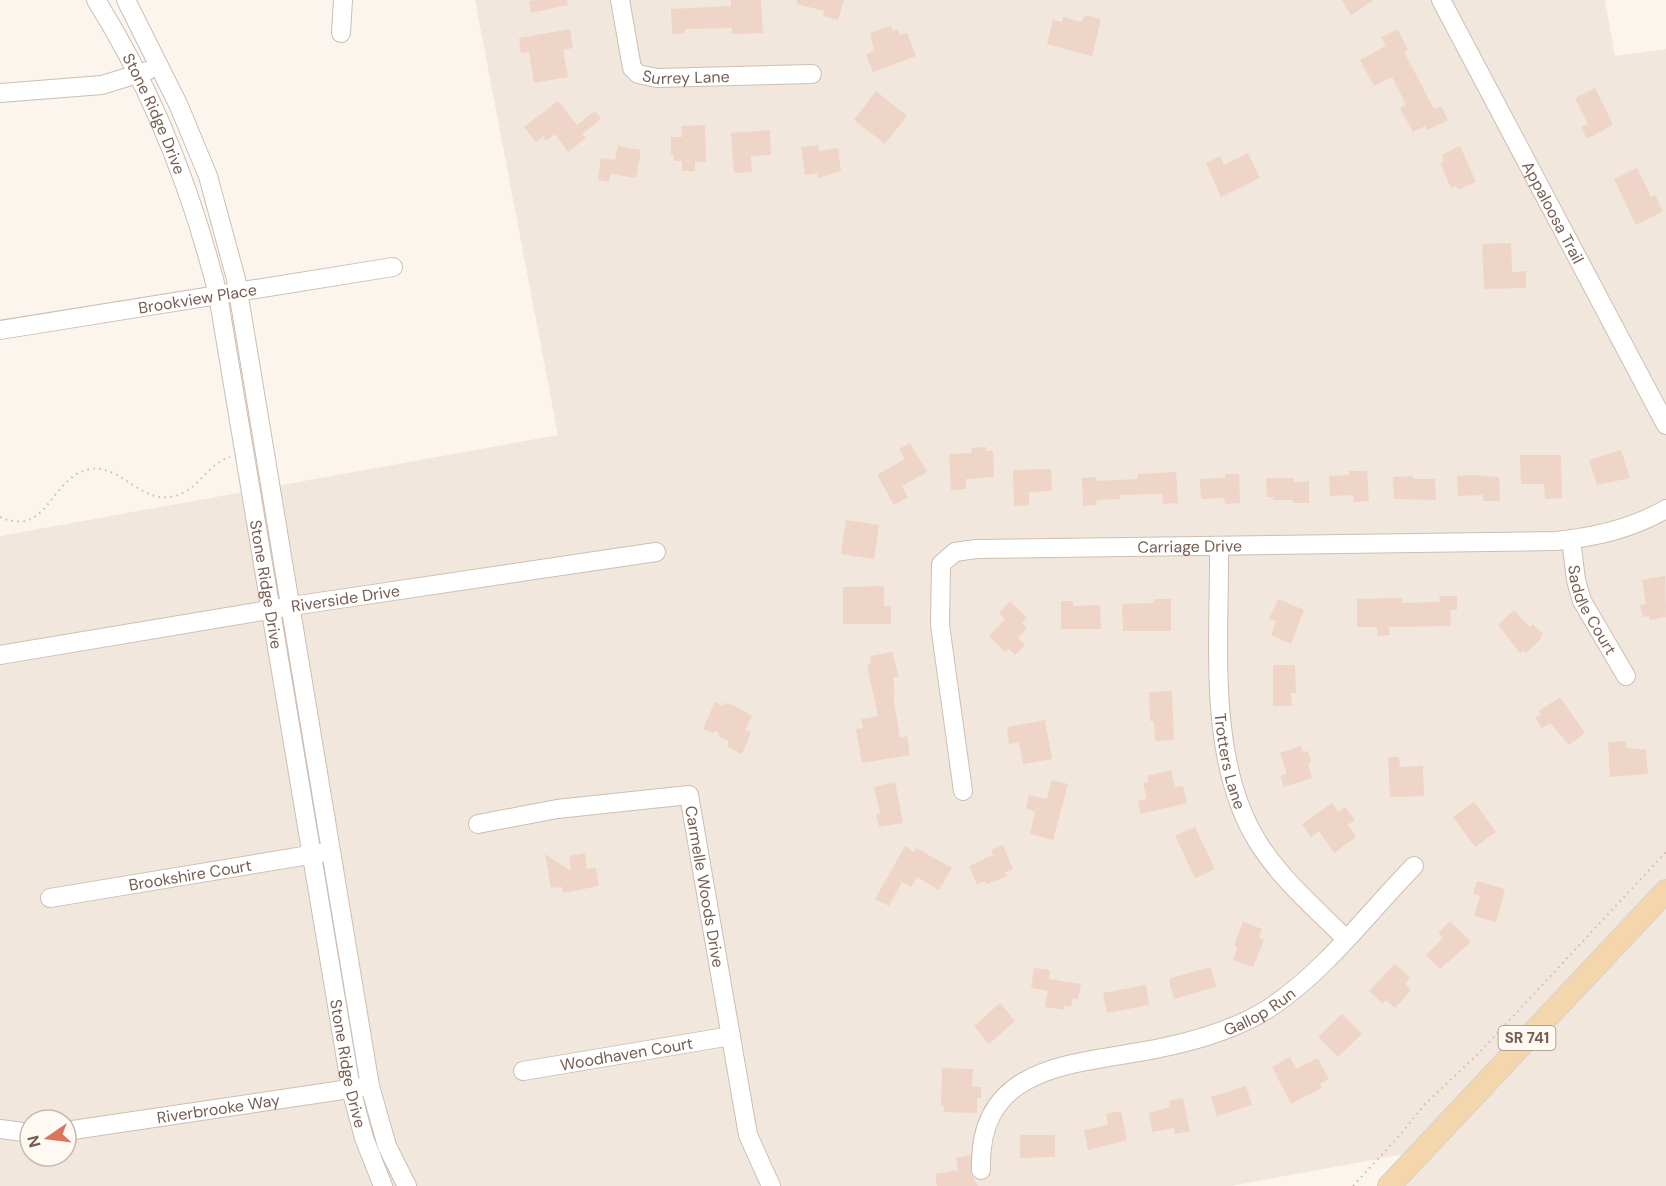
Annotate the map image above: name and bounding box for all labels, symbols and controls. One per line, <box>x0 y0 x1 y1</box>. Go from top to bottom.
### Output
street label: Stone Ridge Drive <box>118 49 191 177</box>
street label: Surrey Lane <box>641 65 730 89</box>
street label: Appaloosa Trail <box>1518 157 1589 267</box>
street label: Brookview Place <box>137 278 258 318</box>
street label: Stone Ridge Drive <box>245 518 288 651</box>
street label: Carriage Drive <box>1137 535 1242 557</box>
street label: Saddle Court <box>1564 564 1622 659</box>
street label: Riverside Drive <box>290 580 401 617</box>
street label: Trotters Lane <box>1210 712 1251 812</box>
street label: Carmelle Woods Drive <box>681 804 729 969</box>
street label: Brookshire Court <box>127 854 253 895</box>
street label: Gallop Run <box>1220 983 1299 1040</box>
street label: Stone Ridge Drive <box>326 998 371 1130</box>
road number: SR 741 <box>1498 1026 1556 1050</box>
street label: Woodhaven Court <box>559 1032 695 1075</box>
street label: Riverbrooke Way <box>155 1089 281 1128</box>
north arrow <box>18 1108 78 1168</box>
text: N <box>22 1133 46 1150</box>

